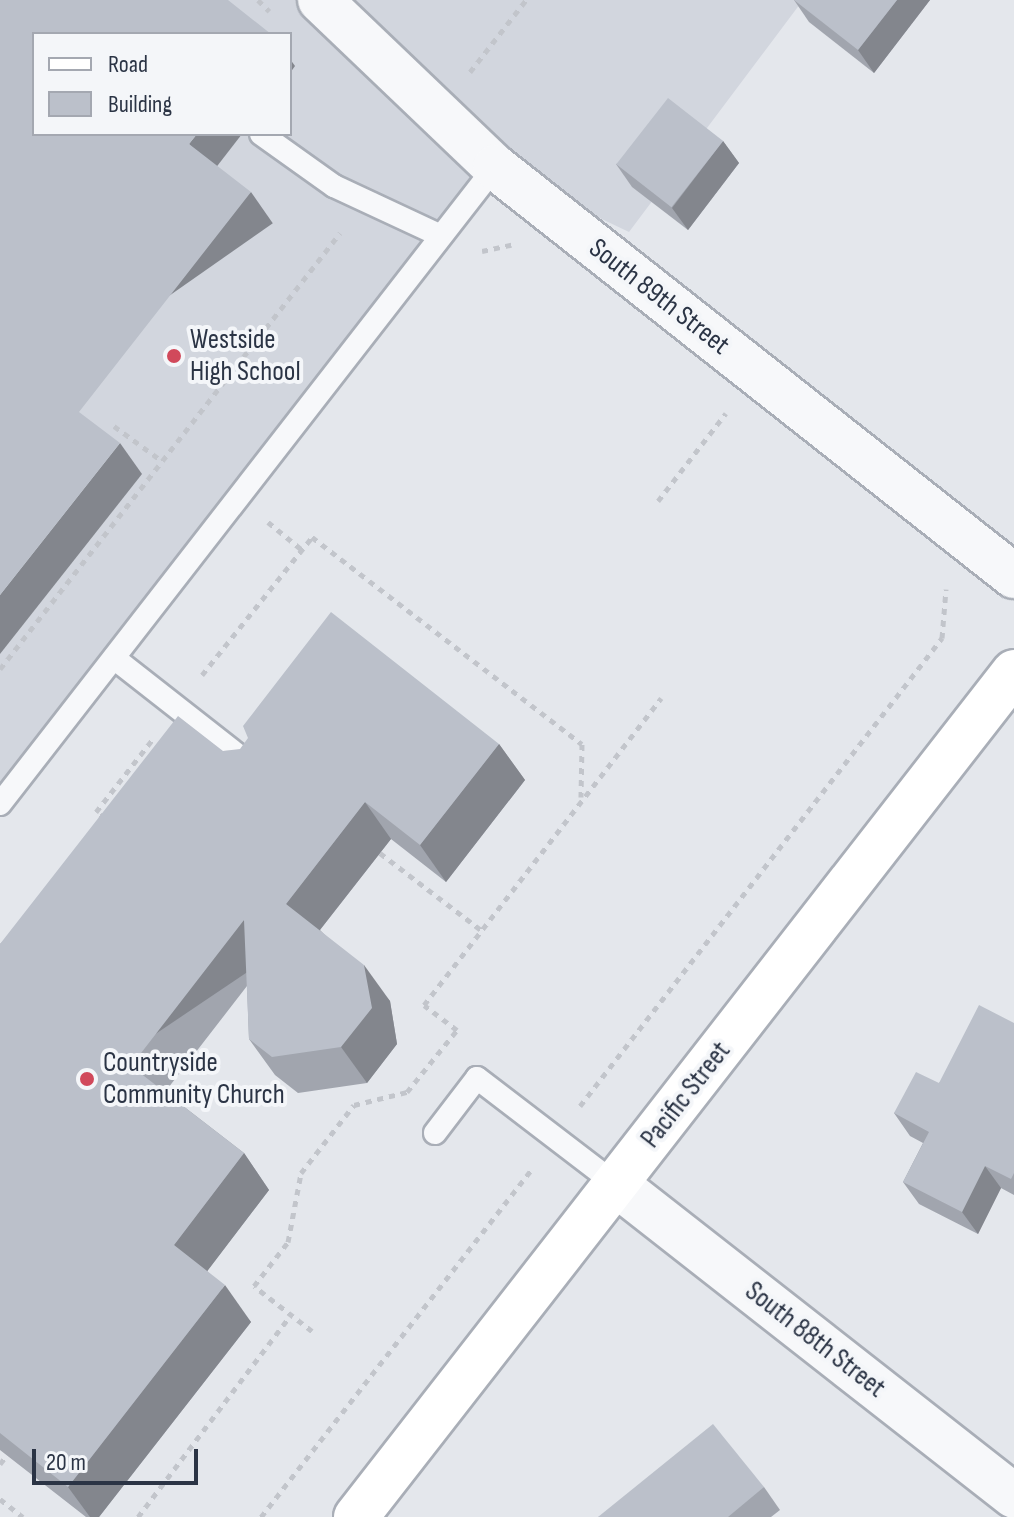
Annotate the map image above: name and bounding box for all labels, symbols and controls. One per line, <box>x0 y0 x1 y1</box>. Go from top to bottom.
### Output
legend <box>32 32 292 136</box>
text: Road <box>108 50 148 79</box>
text: Building <box>108 90 172 119</box>
street label: South 89th Street <box>582 232 736 362</box>
place label: Westside High School <box>190 323 301 389</box>
marker: Westside High School <box>165 347 183 365</box>
street label: Pacific Street <box>634 1035 738 1155</box>
place label: Countryside Community Church <box>103 1046 285 1112</box>
marker: Countryside Community Church <box>78 1070 96 1088</box>
street label: South 88th Street <box>738 1275 892 1405</box>
scale bar <box>36 1433 202 1483</box>
text: 20 m <box>46 1448 86 1477</box>

